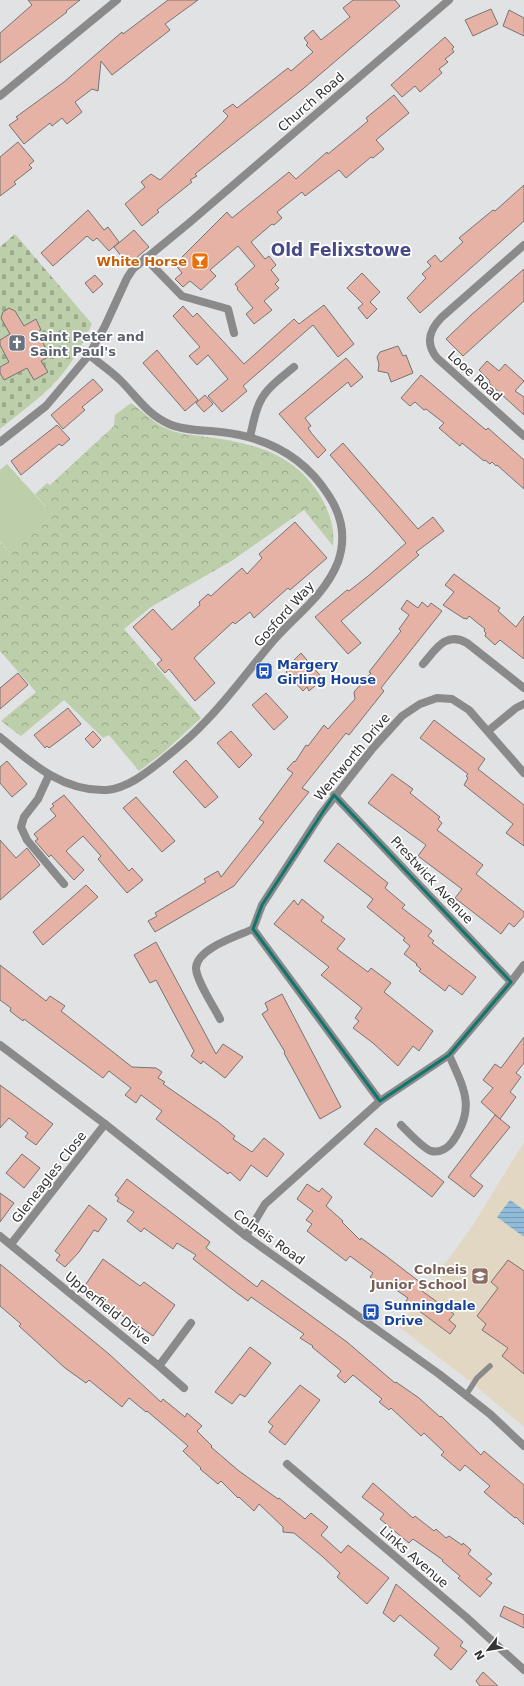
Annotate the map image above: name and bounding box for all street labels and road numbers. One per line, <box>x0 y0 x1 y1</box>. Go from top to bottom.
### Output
street label: Church Road <box>275 69 347 135</box>
street label: Looe Road <box>445 348 505 404</box>
street label: Gosford Way <box>251 578 317 650</box>
street label: Wentworth Drive <box>311 710 393 804</box>
street label: Prestwick Avenue <box>388 833 476 927</box>
street label: Gleneagles Close <box>9 1128 89 1226</box>
street label: Colneis Road <box>231 1206 307 1268</box>
street label: Upperfield Drive <box>62 1269 154 1347</box>
street label: Links Avenue <box>377 1523 451 1591</box>

